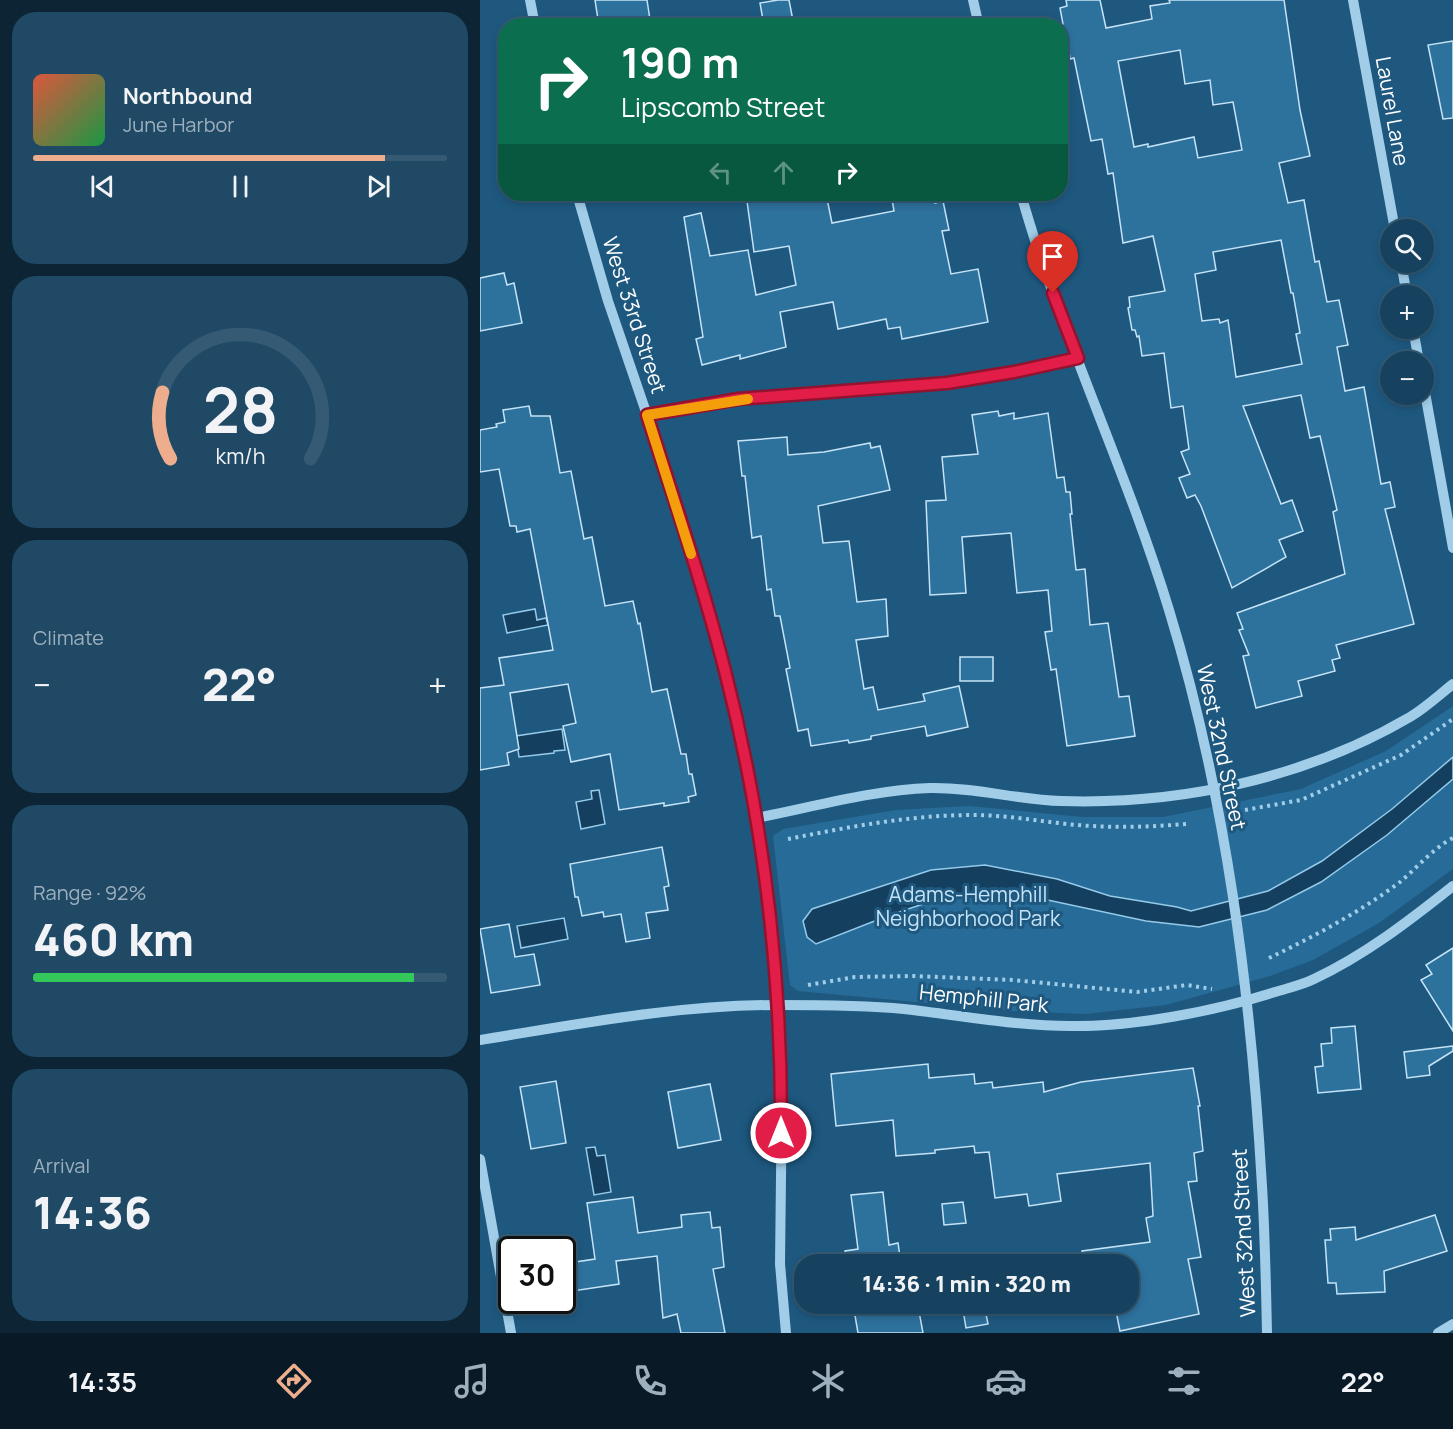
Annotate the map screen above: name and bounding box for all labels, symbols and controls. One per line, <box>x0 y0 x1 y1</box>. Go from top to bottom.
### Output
text: 190 m <box>621 33 739 91</box>
icon: right <box>522 42 600 120</box>
street label: Laurel Lane <box>1370 54 1416 168</box>
text: Northbound <box>123 81 253 111</box>
text: Lipscomb Street <box>621 88 825 125</box>
text: June Harbor <box>123 111 235 138</box>
icon: left <box>704 156 737 189</box>
icon: ahead <box>767 156 800 189</box>
icon: right <box>830 156 863 189</box>
icon: previous <box>86 170 119 203</box>
icon: pause <box>224 170 257 203</box>
icon: next <box>362 170 395 203</box>
map controls <box>1380 219 1434 405</box>
button: search <box>1380 219 1434 273</box>
pin <box>1027 231 1078 293</box>
street label: West 33rd Street <box>596 233 674 397</box>
icon: arrive <box>1036 240 1069 273</box>
button: + <box>1380 285 1434 339</box>
button: − <box>1380 351 1434 405</box>
text: 28 <box>202 366 278 452</box>
text: km/h <box>215 442 265 471</box>
text: Climate <box>33 624 104 651</box>
text: 22° <box>202 653 277 715</box>
text: − <box>33 662 51 707</box>
text: + <box>428 662 447 707</box>
street label: West 32nd Street <box>1191 662 1253 832</box>
text: Range · 92% <box>33 879 147 906</box>
park label: Adams-Hemphill Neighborhood Park <box>876 880 1061 932</box>
text: 460 km <box>33 908 194 970</box>
street label: Hemphill Park <box>918 977 1051 1019</box>
position arrow <box>749 1101 813 1165</box>
street label: West 32nd Street <box>1225 1148 1261 1318</box>
text: Arrival <box>33 1152 90 1179</box>
text: 14:36 <box>33 1181 152 1243</box>
speed limit sign: 30 <box>498 1236 576 1314</box>
text: 14:36 · 1 min · 320 m <box>862 1269 1071 1299</box>
icon: directions <box>273 1360 315 1402</box>
icon: music <box>451 1360 493 1402</box>
icon: phone <box>629 1360 671 1402</box>
icon: climate <box>807 1360 849 1402</box>
icon: car <box>985 1360 1027 1402</box>
icon: filters <box>1163 1360 1205 1402</box>
text: 14:35 <box>68 1363 137 1400</box>
text: 22° <box>1341 1363 1385 1400</box>

